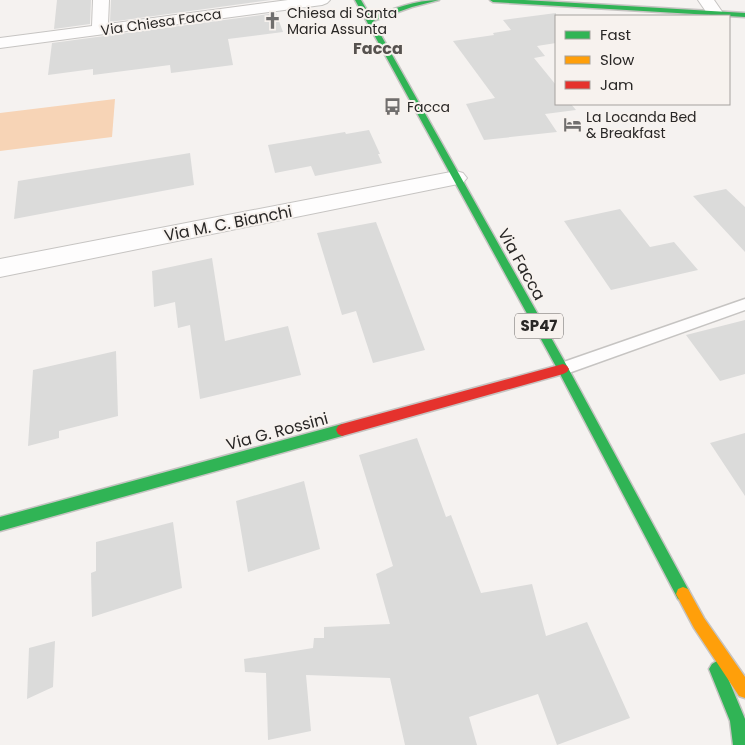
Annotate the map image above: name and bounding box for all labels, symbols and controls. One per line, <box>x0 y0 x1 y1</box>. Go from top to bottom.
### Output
place label: Chiesa di Santa Maria Assunta <box>287 3 397 39</box>
street label: Via Chiesa Facca <box>99 4 223 40</box>
church icon: Chiesa di Santa Maria Assunta <box>263 11 283 31</box>
legend <box>555 15 730 105</box>
text: Fast <box>600 24 631 45</box>
district label: Facca <box>353 37 403 60</box>
text: Slow <box>600 49 635 70</box>
text: Jam <box>600 74 634 95</box>
bus stop icon: Facca <box>383 97 403 117</box>
place label: Facca <box>407 97 450 117</box>
place label: La Locanda Bed & Breakfast <box>586 107 697 143</box>
hotel icon: La Locanda Bed & Breakfast <box>562 115 582 135</box>
street label: Via M. C. Bianchi <box>162 200 294 247</box>
street label: Via Facca <box>492 224 551 304</box>
road number: SP47 <box>515 314 563 338</box>
street label: Via G. Rossini <box>224 407 331 456</box>

